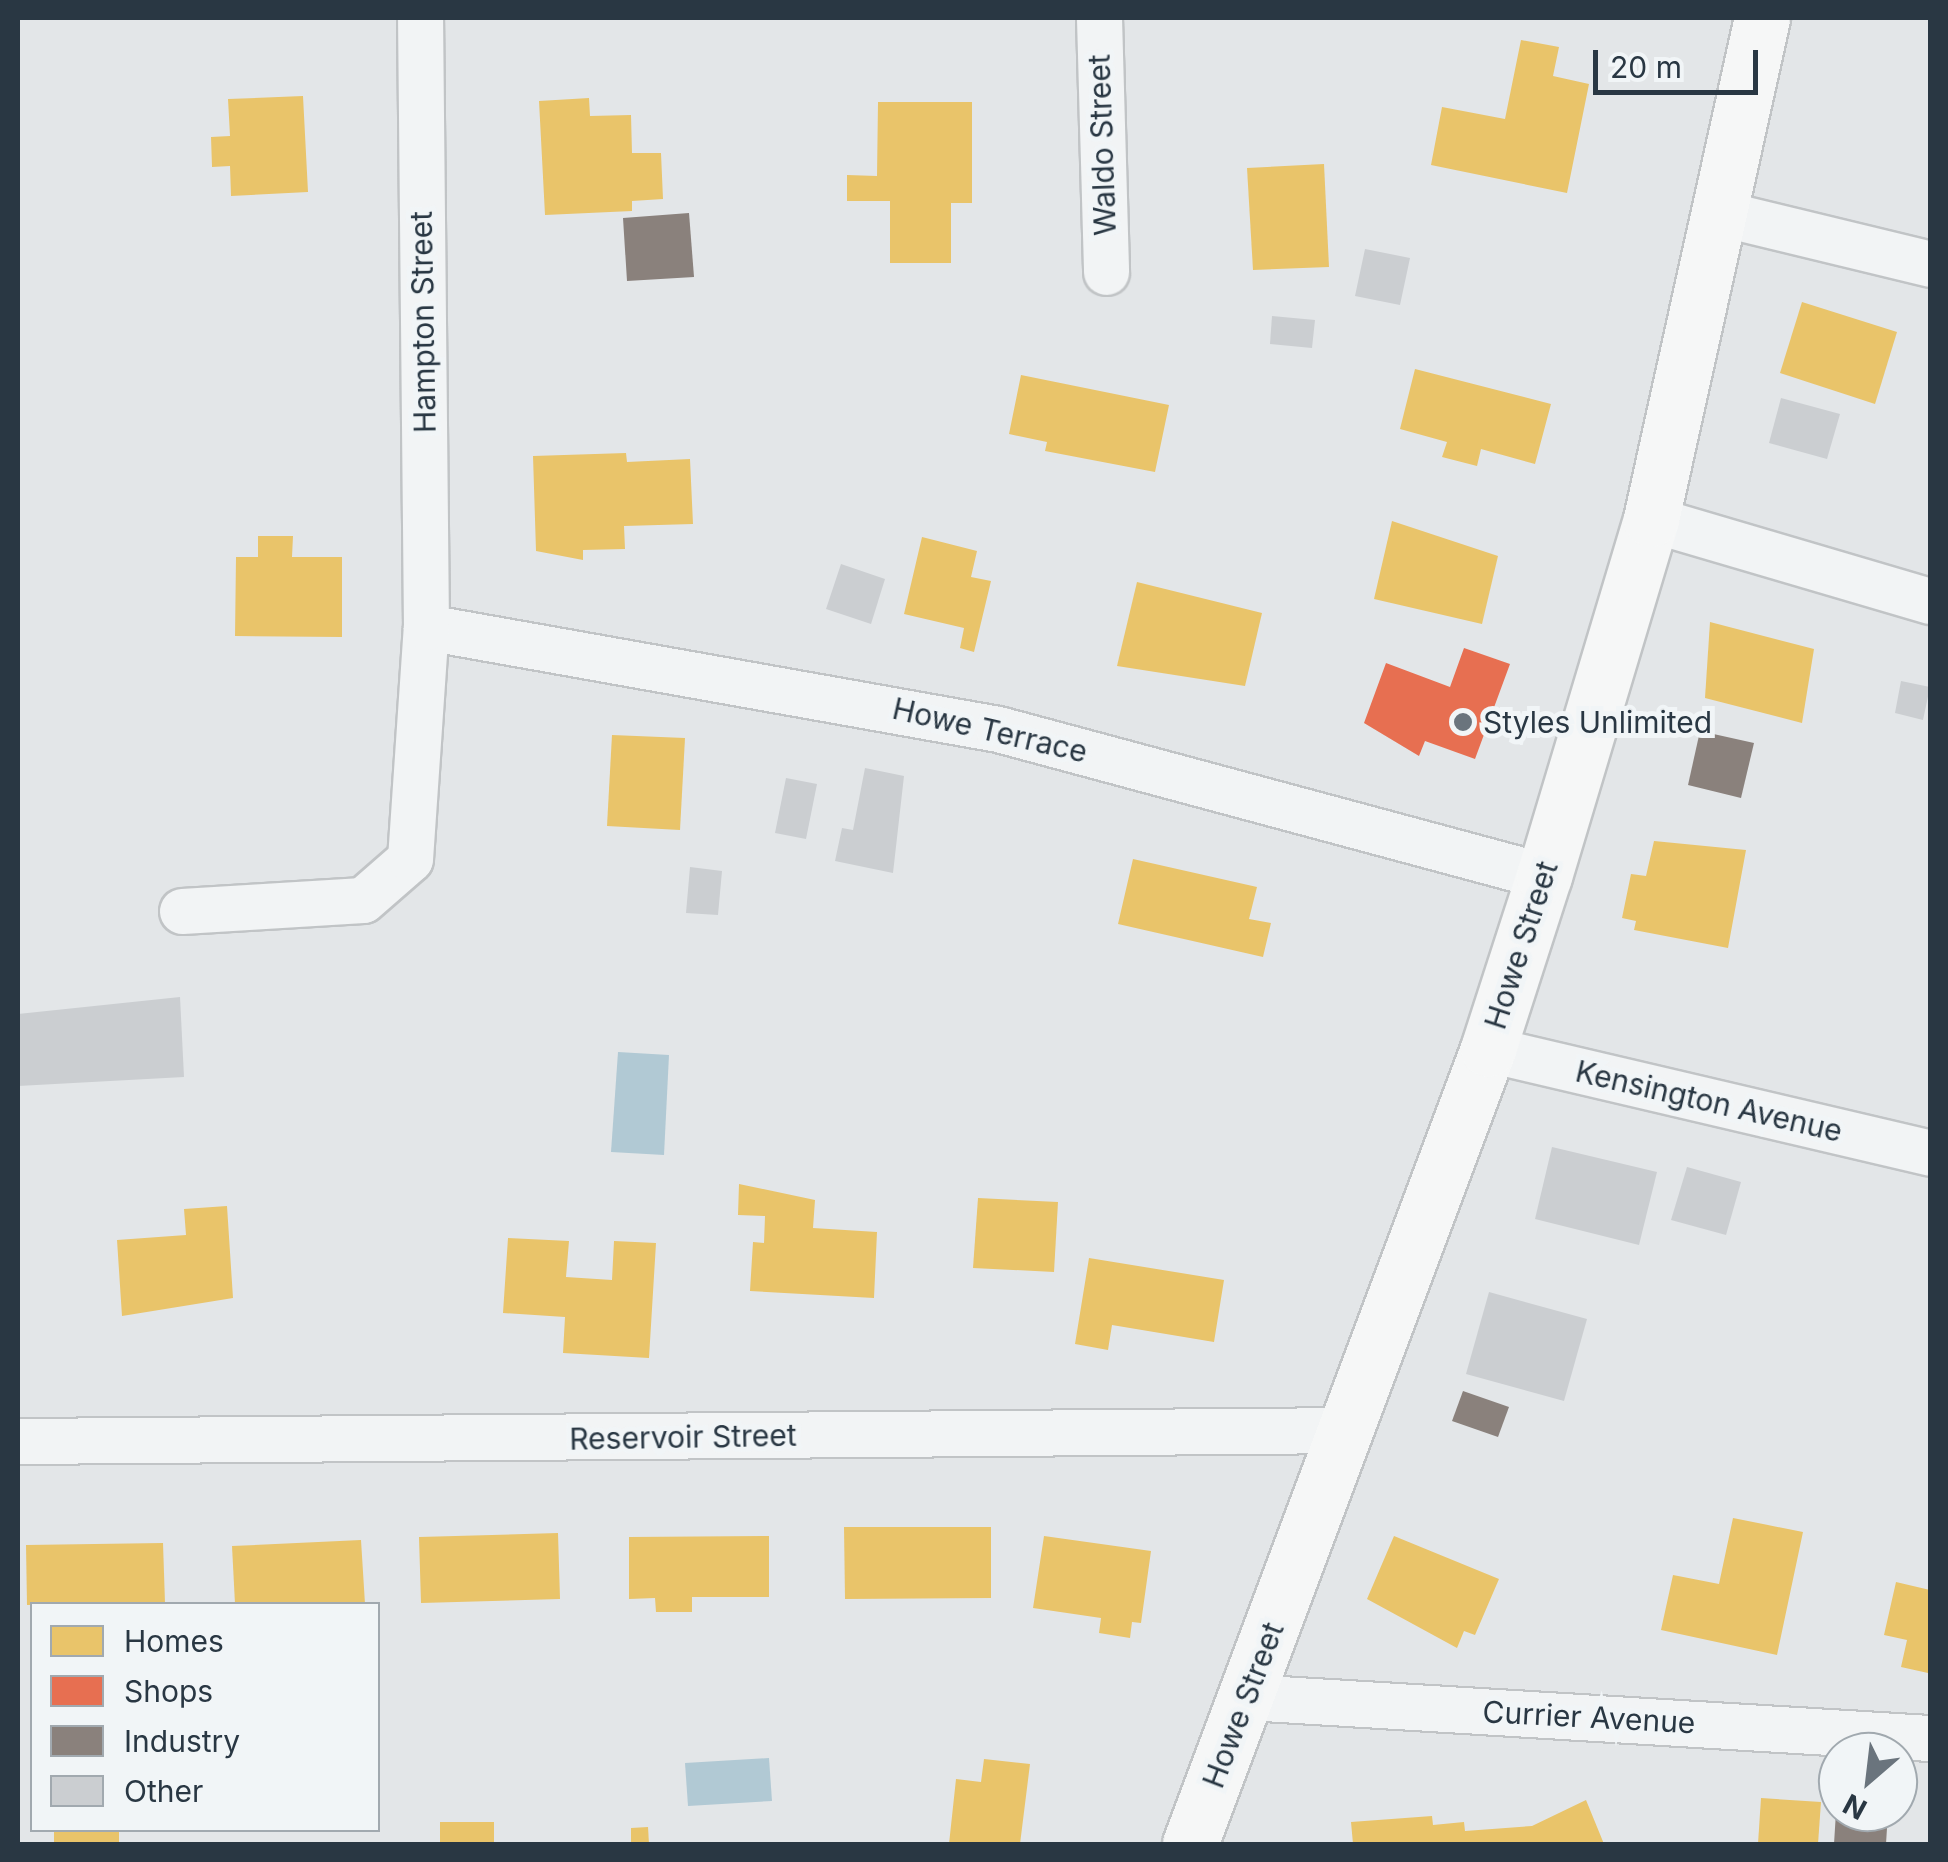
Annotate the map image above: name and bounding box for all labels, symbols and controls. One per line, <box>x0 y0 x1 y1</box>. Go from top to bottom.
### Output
scale bar <box>1598 30 1763 92</box>
text: 20 m <box>1610 49 1682 85</box>
street label: Waldo Street <box>1081 54 1123 236</box>
street label: Hampton Street <box>403 211 443 433</box>
street label: Howe Terrace <box>889 690 1091 770</box>
place label: Styles Unlimited <box>1483 704 1712 740</box>
marker: Styles Unlimited <box>1452 711 1474 733</box>
street label: Howe Street <box>1477 857 1565 1033</box>
street label: Kensington Avenue <box>1572 1053 1846 1149</box>
street label: Reservoir Street <box>569 1417 797 1457</box>
legend <box>30 1602 380 1832</box>
street label: Howe Street <box>1195 1617 1291 1793</box>
text: Homes <box>124 1623 224 1659</box>
text: Shops <box>124 1673 213 1709</box>
street label: Currier Avenue <box>1482 1693 1696 1741</box>
text: Industry <box>124 1723 240 1759</box>
north arrow <box>1818 1732 1918 1832</box>
text: Other <box>124 1773 203 1809</box>
text: N <box>1837 1787 1872 1827</box>

